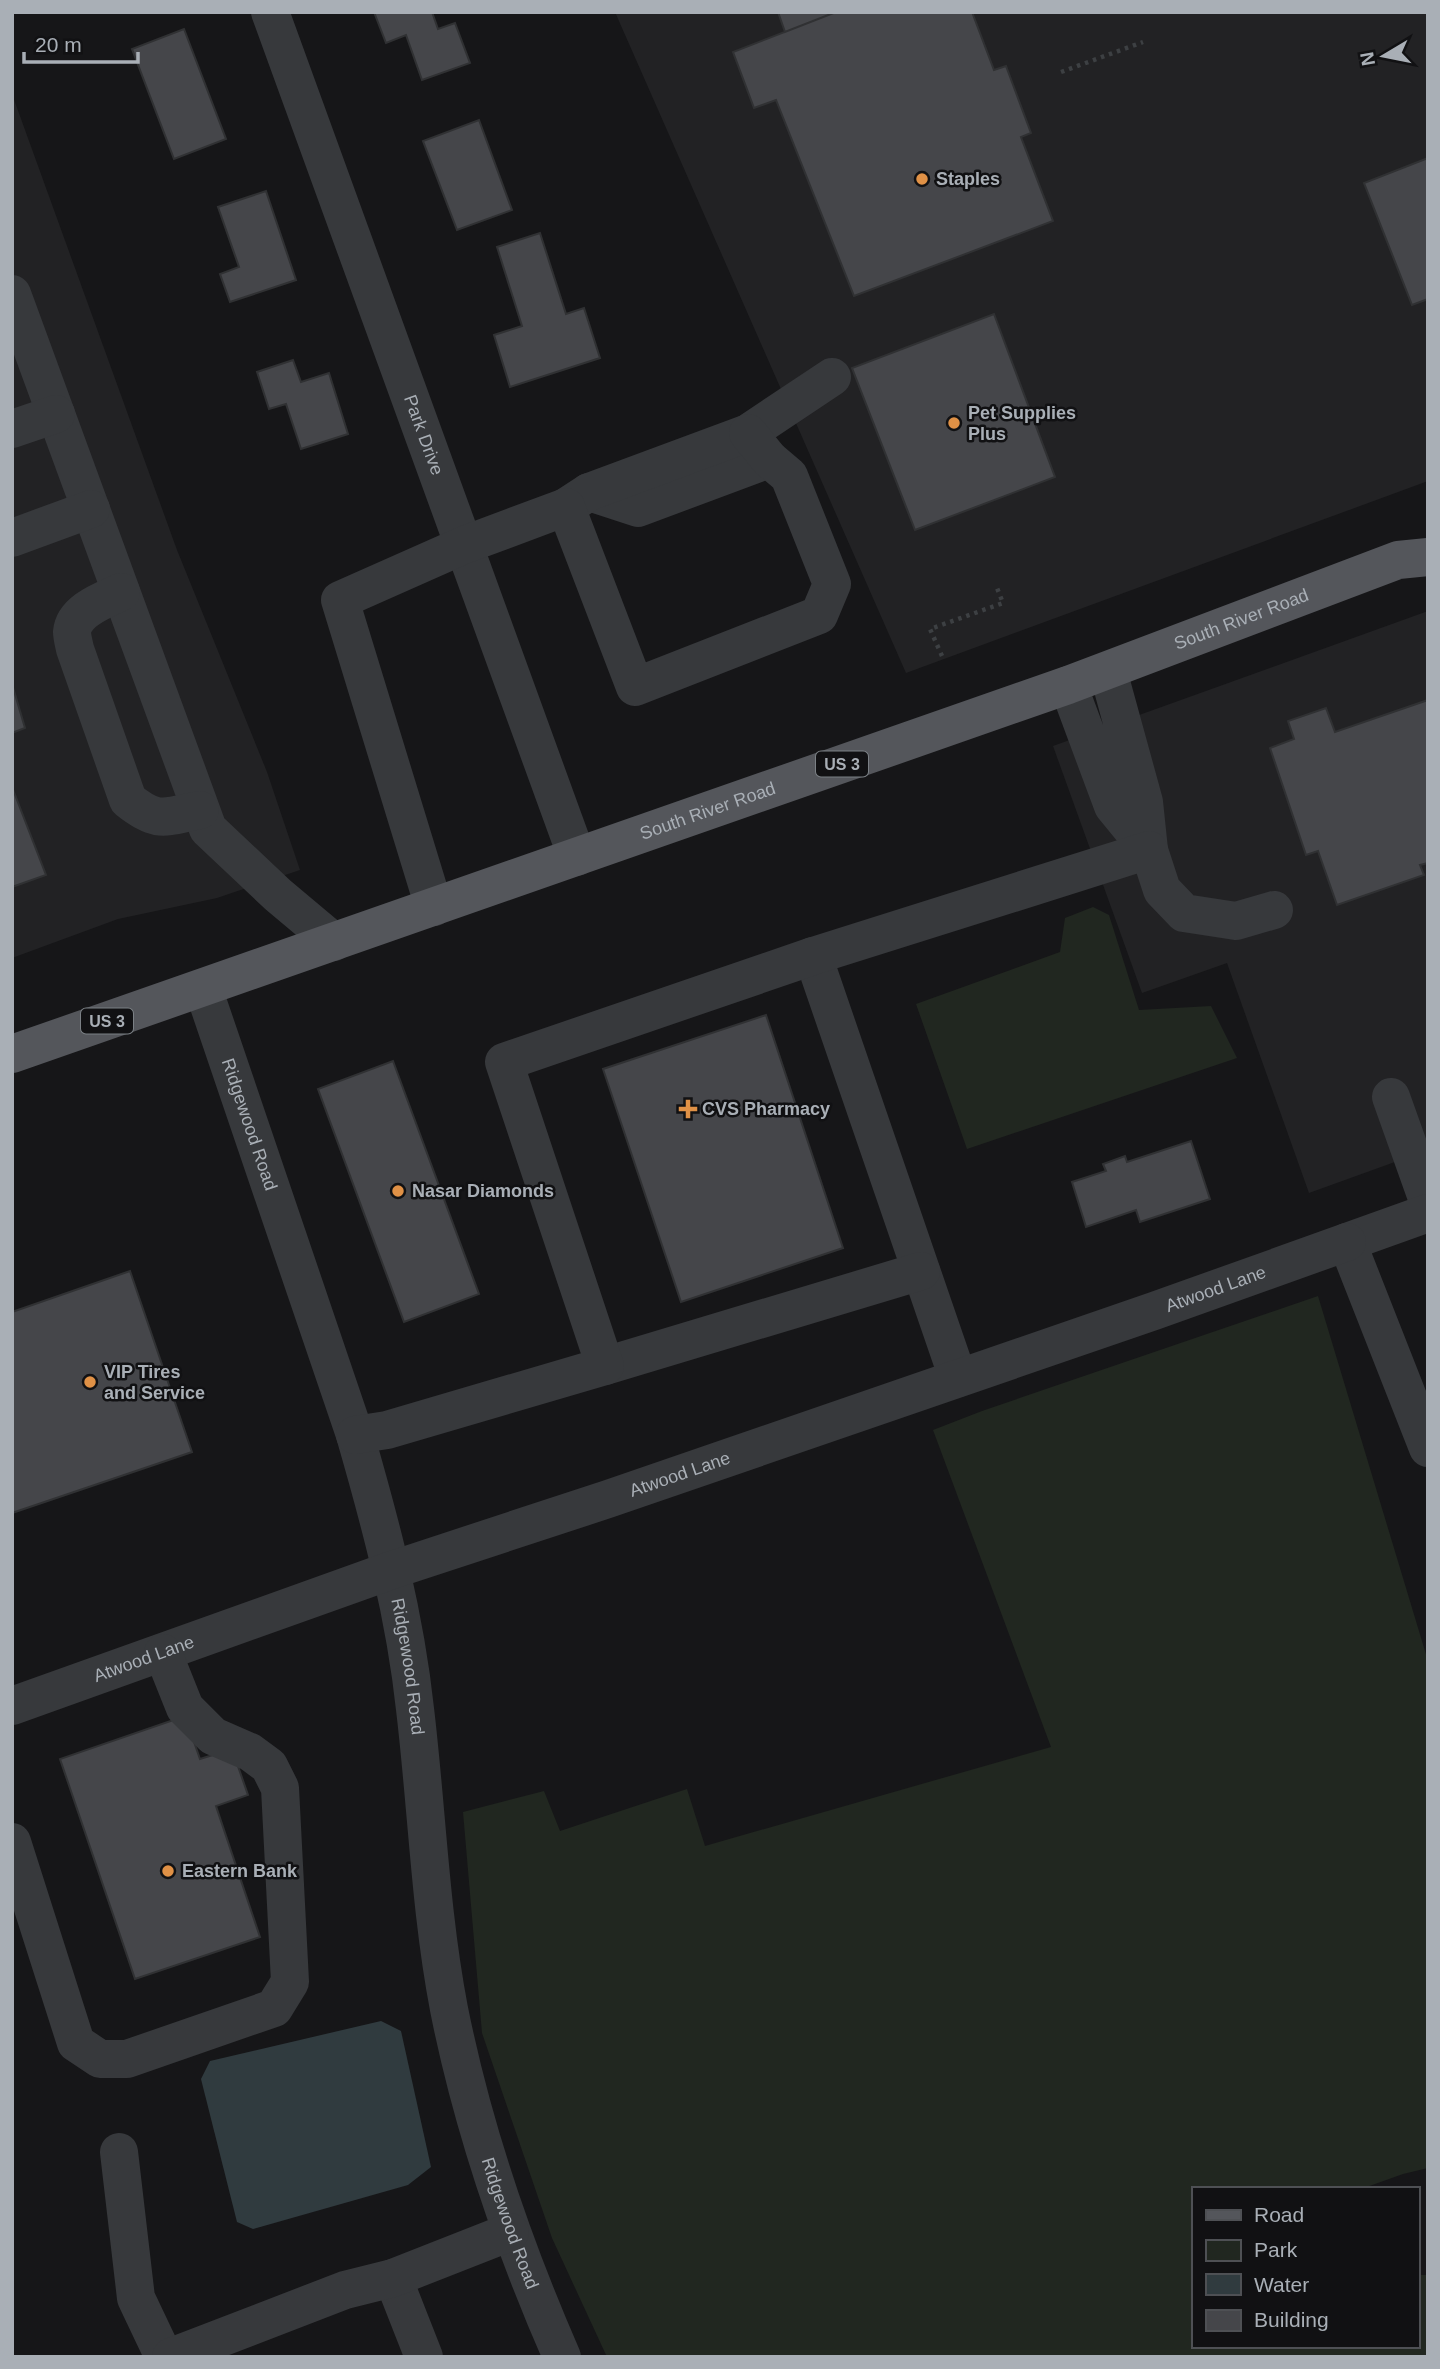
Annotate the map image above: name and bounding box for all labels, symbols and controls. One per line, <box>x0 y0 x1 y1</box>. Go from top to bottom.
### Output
scale bar <box>24 21 138 65</box>
north arrow <box>1349 21 1419 91</box>
text: 20 m <box>35 33 82 56</box>
text: N <box>1356 50 1379 67</box>
place label: Staples <box>936 169 1000 189</box>
marker: Staples <box>914 171 930 187</box>
street label: Park Drive <box>400 392 447 478</box>
place label: Pet Supplies Plus <box>968 403 1076 444</box>
marker: Pet Supplies Plus <box>946 415 962 431</box>
street label: South River Road <box>1171 585 1311 654</box>
road number: US 3 <box>816 751 868 776</box>
street label: South River Road <box>637 778 778 844</box>
road number: US 3 <box>81 1009 133 1034</box>
street label: Ridgewood Road <box>218 1056 281 1193</box>
place label: CVS Pharmacy <box>702 1099 830 1119</box>
marker: CVS Pharmacy <box>680 1101 696 1117</box>
place label: Nasar Diamonds <box>412 1181 554 1201</box>
marker: Nasar Diamonds <box>390 1183 406 1199</box>
street label: Atwood Lane <box>1163 1262 1269 1316</box>
place label: VIP Tires and Service <box>104 1362 205 1403</box>
marker: VIP Tires and Service <box>82 1374 98 1390</box>
street label: Atwood Lane <box>627 1448 733 1501</box>
street label: Ridgewood Road <box>387 1596 428 1736</box>
street label: Atwood Lane <box>91 1632 197 1686</box>
place label: Eastern Bank <box>182 1861 298 1881</box>
marker: Eastern Bank <box>160 1863 176 1879</box>
street label: Ridgewood Road <box>478 2155 543 2292</box>
legend <box>1192 2187 1419 2348</box>
text: Road <box>1254 2203 1304 2226</box>
text: Park <box>1254 2238 1298 2261</box>
text: Water <box>1254 2273 1309 2296</box>
text: Building <box>1254 2308 1329 2331</box>

